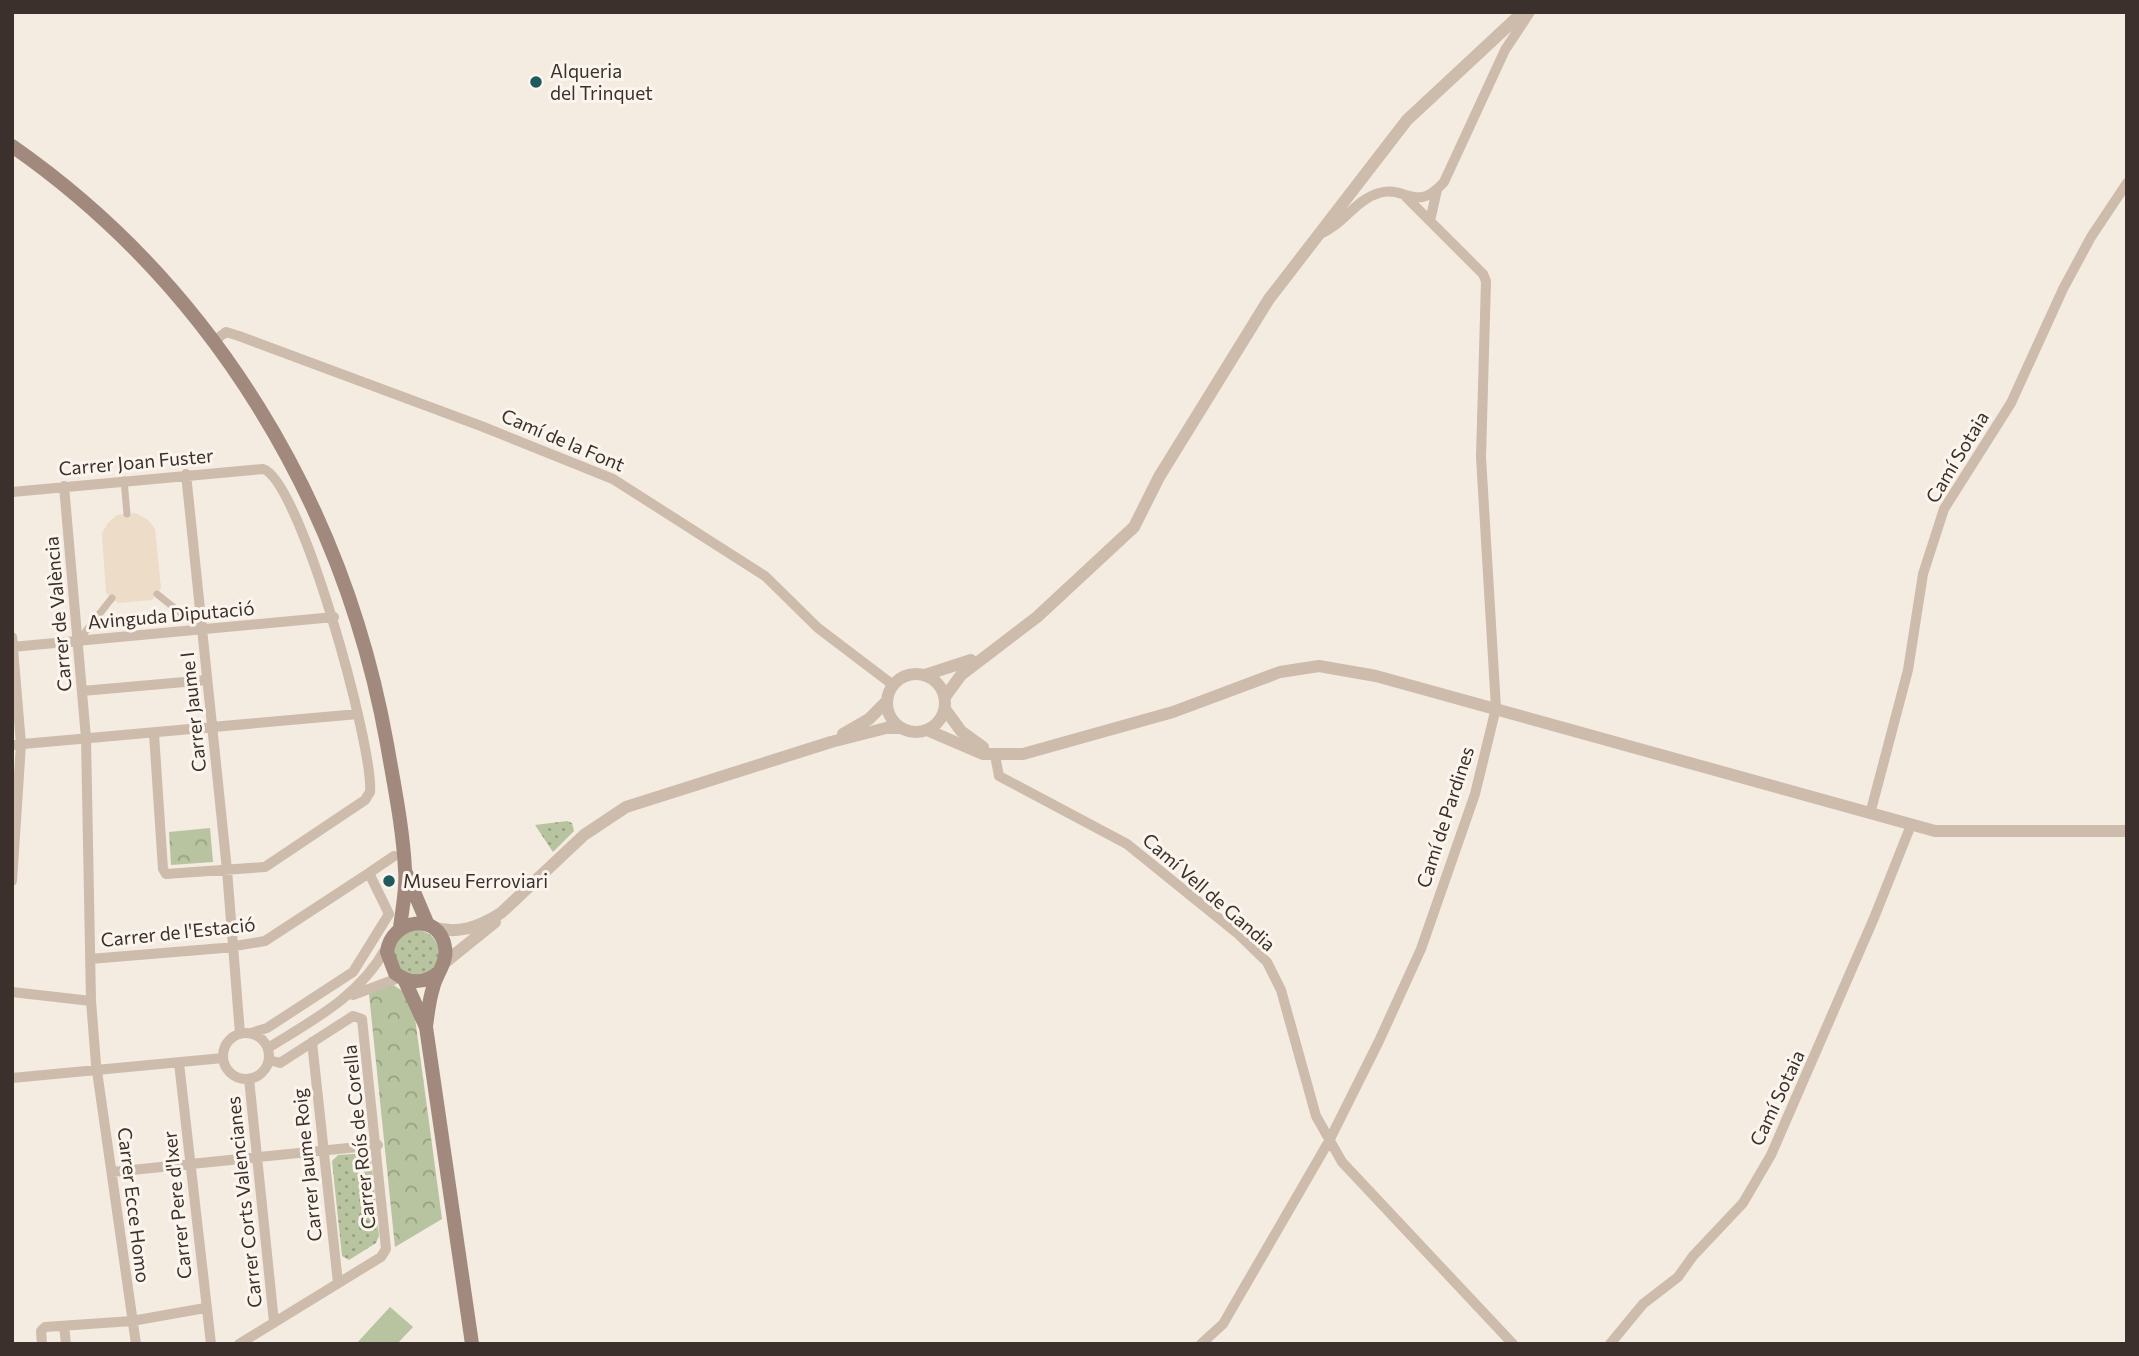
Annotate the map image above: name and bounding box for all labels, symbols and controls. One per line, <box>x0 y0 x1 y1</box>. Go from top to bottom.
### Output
place label: Alqueria del Trinquet <box>550 59 653 104</box>
marker: Alqueria del Trinquet <box>528 74 544 90</box>
street label: Camí de la Font <box>498 403 628 476</box>
street label: Camí Sotaia <box>1920 407 1993 507</box>
street label: Carrer Joan Fuster <box>57 443 215 480</box>
street label: Carrer de València <box>39 536 76 693</box>
street label: Avinguda Diputació <box>87 596 255 633</box>
street label: Carrer Jaume I <box>175 651 210 773</box>
street label: Camí de Pardines <box>1411 743 1478 890</box>
street label: Camí Vell de Gandia <box>1138 828 1280 955</box>
place label: Museu Ferroviari <box>403 869 548 892</box>
marker: Museu Ferroviari <box>381 873 397 889</box>
street label: Carrer de l'Estació <box>99 912 256 951</box>
street label: Carrer Roís de Corella <box>337 1044 380 1231</box>
street label: Camí Sotaia <box>1744 1046 1809 1149</box>
street label: Carrer Jaume Roig <box>287 1087 326 1243</box>
street label: Carrer Corts Valencianes <box>221 1095 266 1309</box>
street label: Carrer Ecce Homo <box>114 1126 155 1284</box>
street label: Carrer Pere d'Ixer <box>157 1129 196 1280</box>

